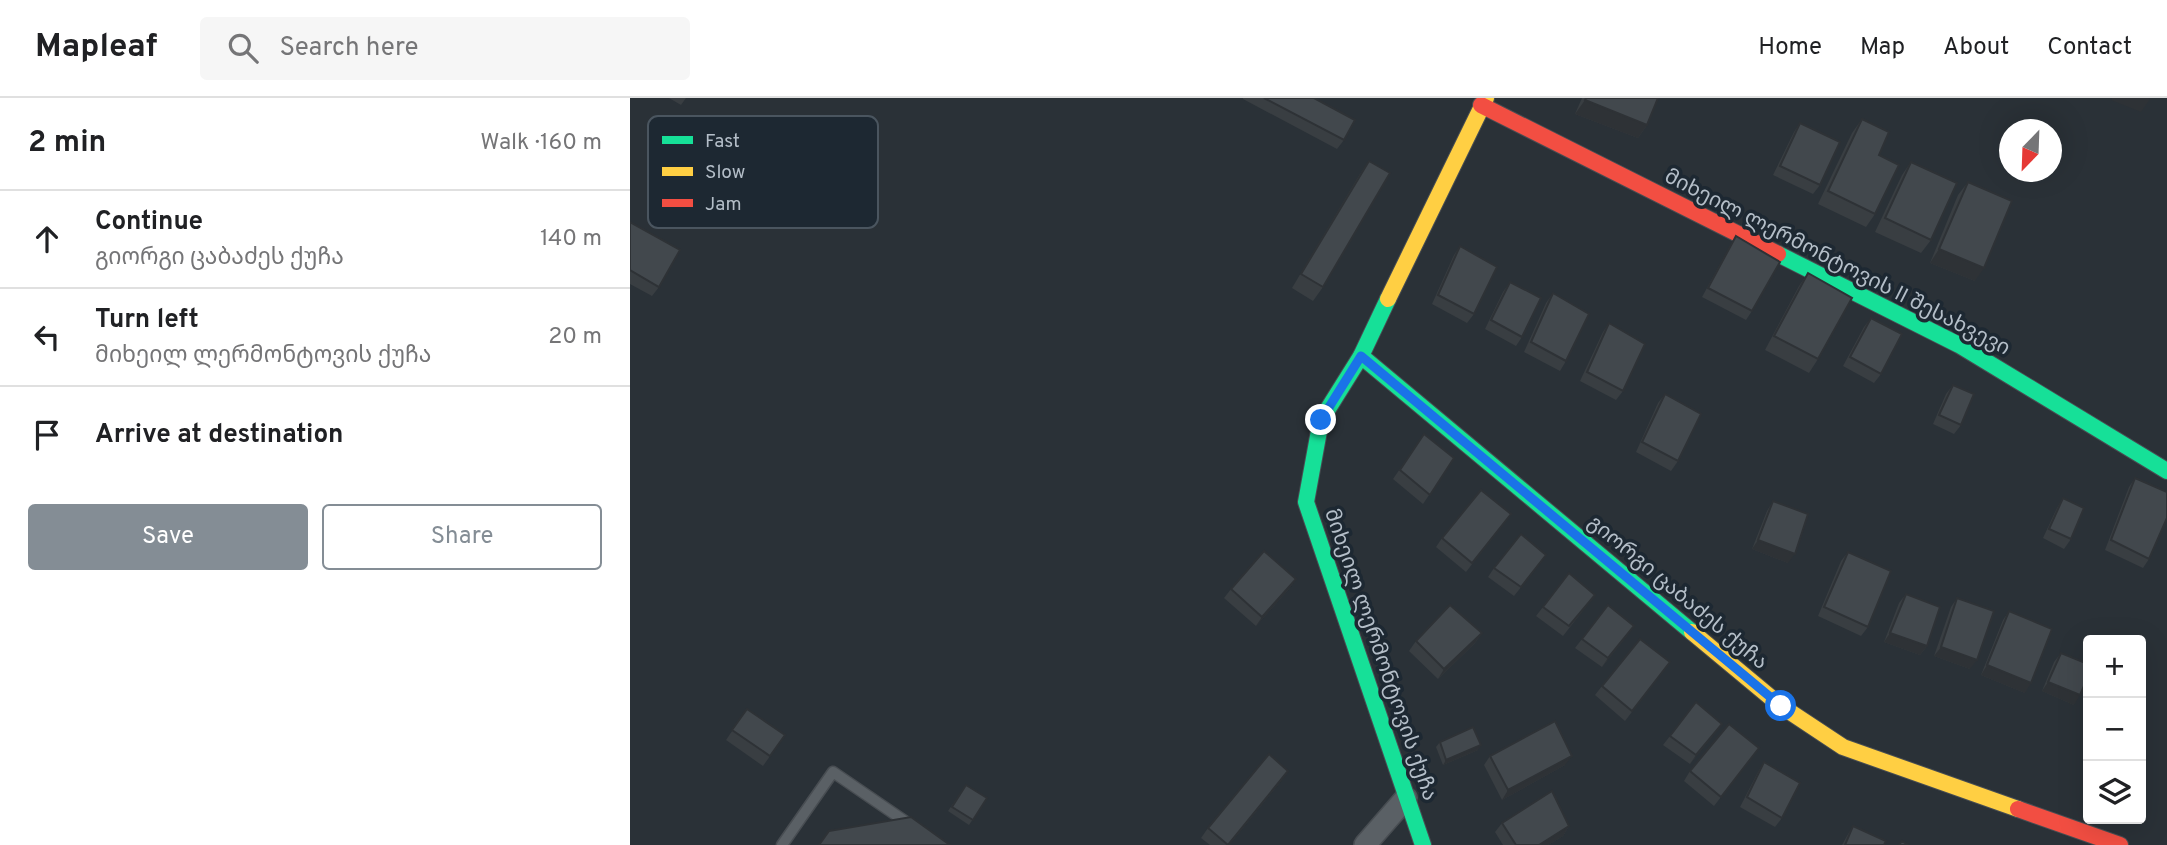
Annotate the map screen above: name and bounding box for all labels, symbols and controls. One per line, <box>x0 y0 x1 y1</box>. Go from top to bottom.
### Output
search box <box>200 17 690 80</box>
text: Mapleaf <box>35 27 158 69</box>
icon: search <box>224 29 262 67</box>
text: Search here <box>280 32 418 65</box>
text: Home <box>1758 33 1822 63</box>
text: Map <box>1860 33 1905 63</box>
text: About <box>1943 33 2009 63</box>
text: Contact <box>2047 33 2132 63</box>
legend <box>648 116 878 228</box>
north arrow <box>1999 119 2062 182</box>
text: 2 min <box>28 125 106 162</box>
text: Walk · 160 m <box>480 129 602 158</box>
text: Fast <box>705 130 740 154</box>
text: Slow <box>705 161 745 185</box>
street label: მიხეილ ლერმონტოვის II შესახვევი <box>1660 164 2014 362</box>
text: Jam <box>705 193 742 217</box>
text: Continue <box>95 206 203 239</box>
icon: ahead <box>28 220 66 258</box>
text: 140 m <box>540 225 602 254</box>
text: გიორგი ცაბაძეს ქუჩა <box>95 244 344 273</box>
text: Turn left <box>95 304 199 337</box>
icon: left <box>28 318 66 356</box>
text: 20 m <box>548 323 602 352</box>
text: მიხეილ ლერმონტოვის ქუჩა <box>95 342 431 371</box>
route end <box>1305 404 1336 435</box>
icon: arrive <box>28 416 66 454</box>
text: Arrive at destination <box>95 419 343 452</box>
button: Save <box>28 504 308 570</box>
button: Share <box>322 504 602 570</box>
street label: მიხეილ ლერმონტოვის ქუჩა <box>1317 505 1443 805</box>
street label: გიორგი ცაბაძეს ქუჩა <box>1581 510 1773 676</box>
map controls <box>2083 635 2146 824</box>
button: + <box>2083 635 2146 698</box>
route start <box>1765 690 1796 721</box>
button: − <box>2083 698 2146 761</box>
button: layers <box>2083 761 2146 824</box>

